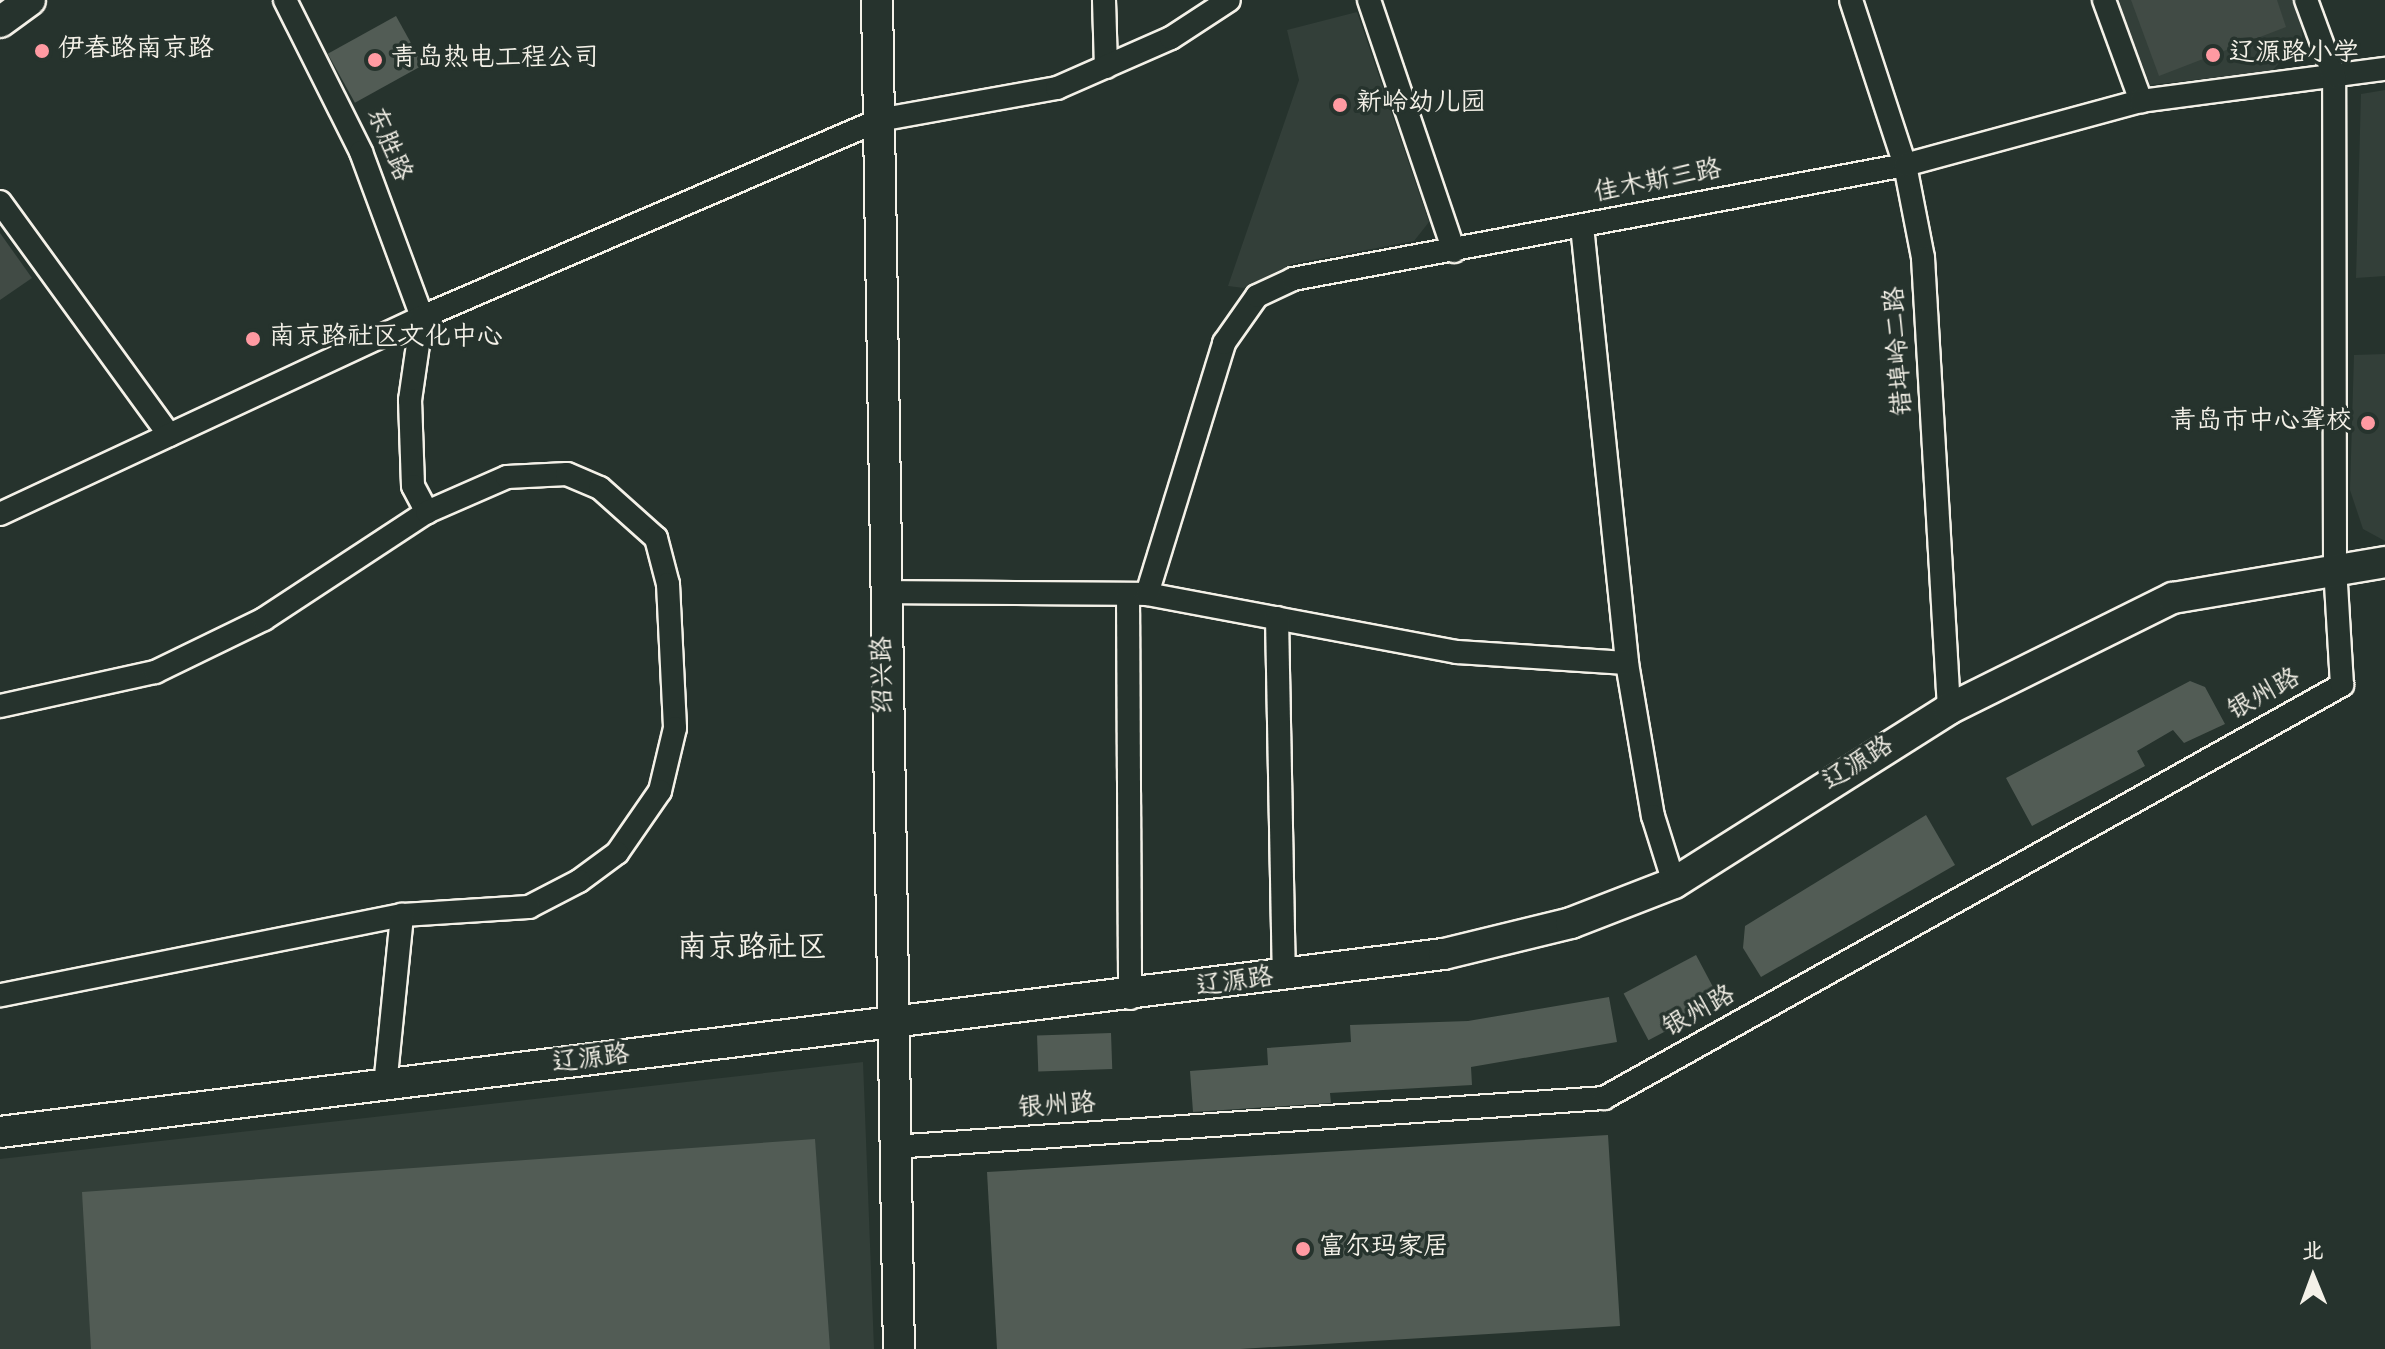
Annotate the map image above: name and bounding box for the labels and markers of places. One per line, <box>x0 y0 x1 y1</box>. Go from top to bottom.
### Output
place label: 伊春路南京路 <box>58 35 214 67</box>
place label: 辽源路小学 <box>2229 39 2359 71</box>
marker: 伊春路南京路 <box>33 42 51 60</box>
place label: 青岛热电工程公司 <box>391 44 599 76</box>
marker: 辽源路小学 <box>2204 46 2222 64</box>
marker: 青岛热电工程公司 <box>366 51 384 69</box>
place label: 新岭幼儿园 <box>1356 89 1486 121</box>
marker: 新岭幼儿园 <box>1331 96 1349 114</box>
place label: 南京路社区文化中心 <box>269 323 503 355</box>
marker: 南京路社区文化中心 <box>244 330 262 348</box>
place label: 青岛市中心聋校 <box>2170 407 2352 439</box>
marker: 青岛市中心聋校 <box>2359 414 2377 432</box>
place label: 富尔玛家居 <box>1319 1233 1449 1265</box>
marker: 富尔玛家居 <box>1294 1240 1312 1258</box>

